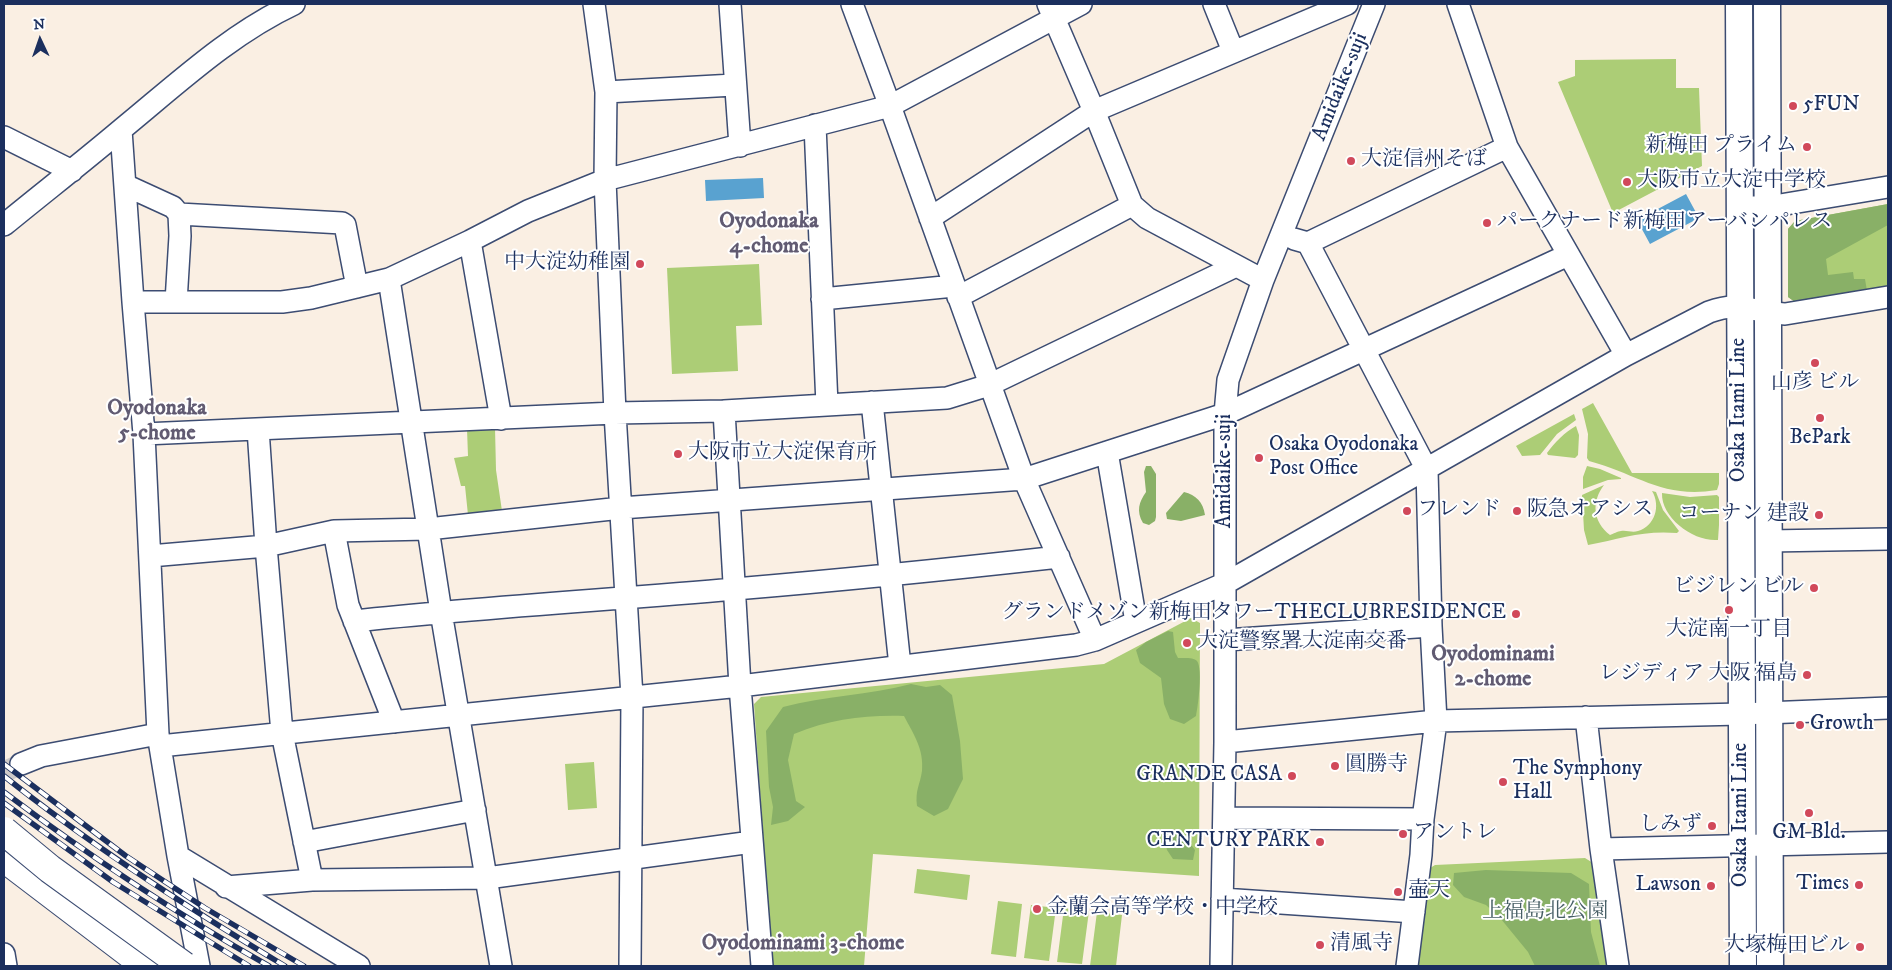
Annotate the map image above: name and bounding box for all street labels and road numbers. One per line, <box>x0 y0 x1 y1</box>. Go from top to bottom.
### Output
street label: Amidaike-suji <box>1308 29 1374 145</box>
street label: Osaka Itami Line <box>1727 338 1753 482</box>
street label: Amidaike-suji <box>1213 414 1239 528</box>
street label: Osaka Itami Line <box>1729 743 1755 887</box>

